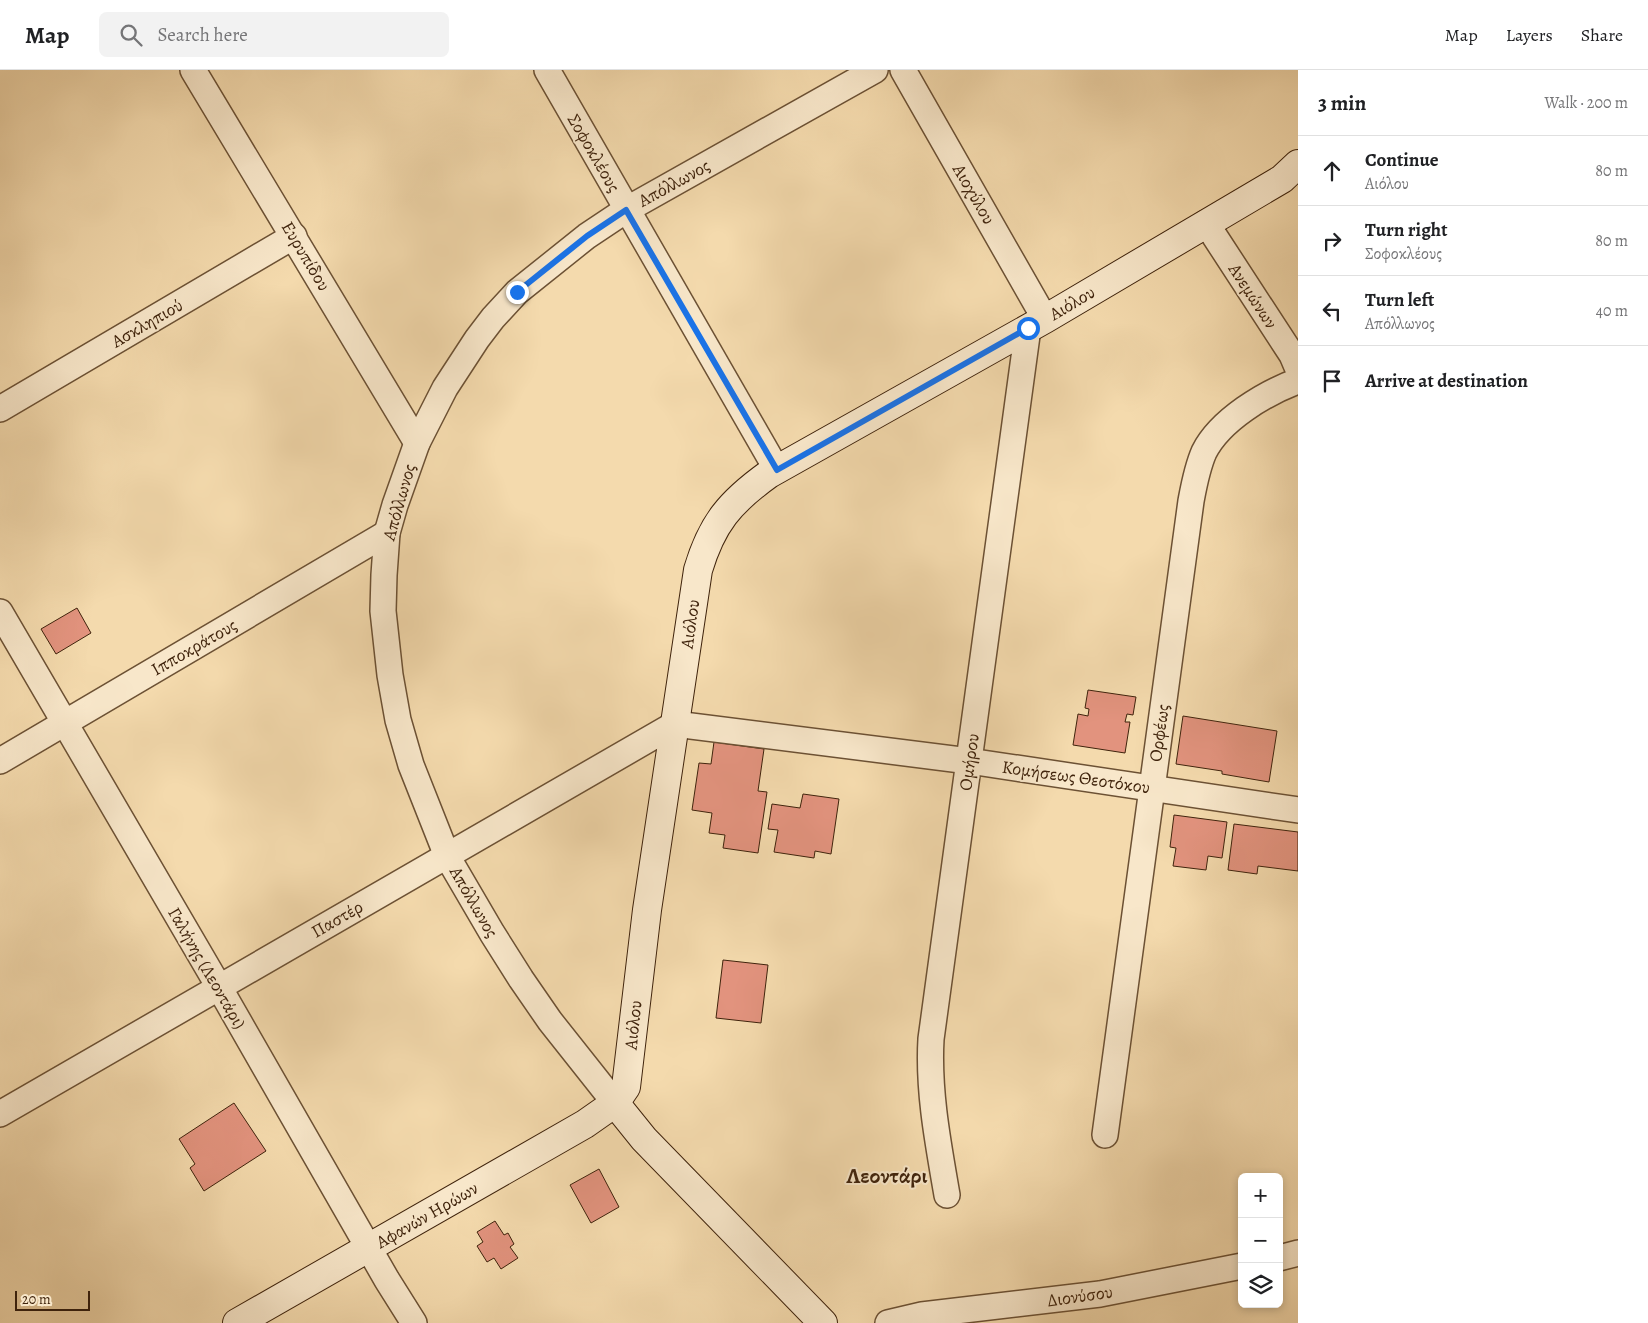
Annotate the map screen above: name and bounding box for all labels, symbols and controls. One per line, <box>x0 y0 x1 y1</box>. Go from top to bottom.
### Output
search box <box>99 12 449 57</box>
text: Map <box>25 19 69 51</box>
icon: search <box>117 21 145 49</box>
text: Search here <box>157 22 248 48</box>
text: Map <box>1445 23 1478 47</box>
text: Layers <box>1506 23 1553 47</box>
text: Share <box>1581 23 1623 47</box>
text: 3 min <box>1318 89 1366 117</box>
text: Walk · 200 m <box>1544 92 1628 114</box>
street label: Σοφοκλέους <box>562 109 626 197</box>
text: Continue <box>1365 147 1439 173</box>
street label: Απόλλωνος <box>633 153 714 213</box>
icon: ahead <box>1318 157 1346 185</box>
street label: Αιοχύλου <box>947 159 1001 229</box>
text: 80 m <box>1595 160 1628 182</box>
text: Αιόλου <box>1365 173 1409 195</box>
street label: Ευρυπίδου <box>276 217 336 295</box>
text: Turn right <box>1365 217 1447 243</box>
icon: right <box>1318 227 1346 255</box>
text: 80 m <box>1595 230 1628 252</box>
text: Σοφοκλέους <box>1365 243 1442 265</box>
street label: Ανεμώνων <box>1222 258 1283 333</box>
street label: Αιόλου <box>1044 280 1099 327</box>
route end <box>506 281 529 304</box>
text: Turn left <box>1365 287 1434 313</box>
street label: Ασκληπιού <box>106 293 187 354</box>
icon: left <box>1318 297 1346 325</box>
text: 40 m <box>1596 300 1628 322</box>
text: Απόλλωνος <box>1365 313 1435 335</box>
route start <box>1017 317 1040 340</box>
icon: arrive <box>1318 367 1346 395</box>
text: Arrive at destination <box>1365 368 1528 394</box>
street label: Απόλλωνος <box>376 461 421 544</box>
street label: Αιόλου <box>675 598 705 651</box>
street label: Ιπποκράτους <box>147 613 241 681</box>
street label: Ορφέως <box>1143 703 1175 763</box>
street label: Ομήρου <box>953 732 985 792</box>
street label: Κομήσεως Θεοτόκου <box>1000 755 1152 799</box>
street label: Απόλλωνος <box>443 861 504 942</box>
street label: Παστέρ <box>307 895 367 943</box>
street label: Γαλήνης (Λεοντάρι) <box>162 903 252 1033</box>
street label: Αιόλου <box>618 999 648 1052</box>
district label: Λεοντάρι <box>846 1161 928 1191</box>
map controls <box>1238 1173 1283 1308</box>
button: + <box>1238 1173 1283 1218</box>
street label: Αφανών Ηρώων <box>371 1176 482 1254</box>
button: − <box>1238 1218 1283 1263</box>
button: layers <box>1238 1263 1283 1308</box>
street label: Διονύσου <box>1046 1280 1114 1312</box>
scale bar <box>15 1288 90 1311</box>
text: 20 m <box>22 1290 51 1309</box>

